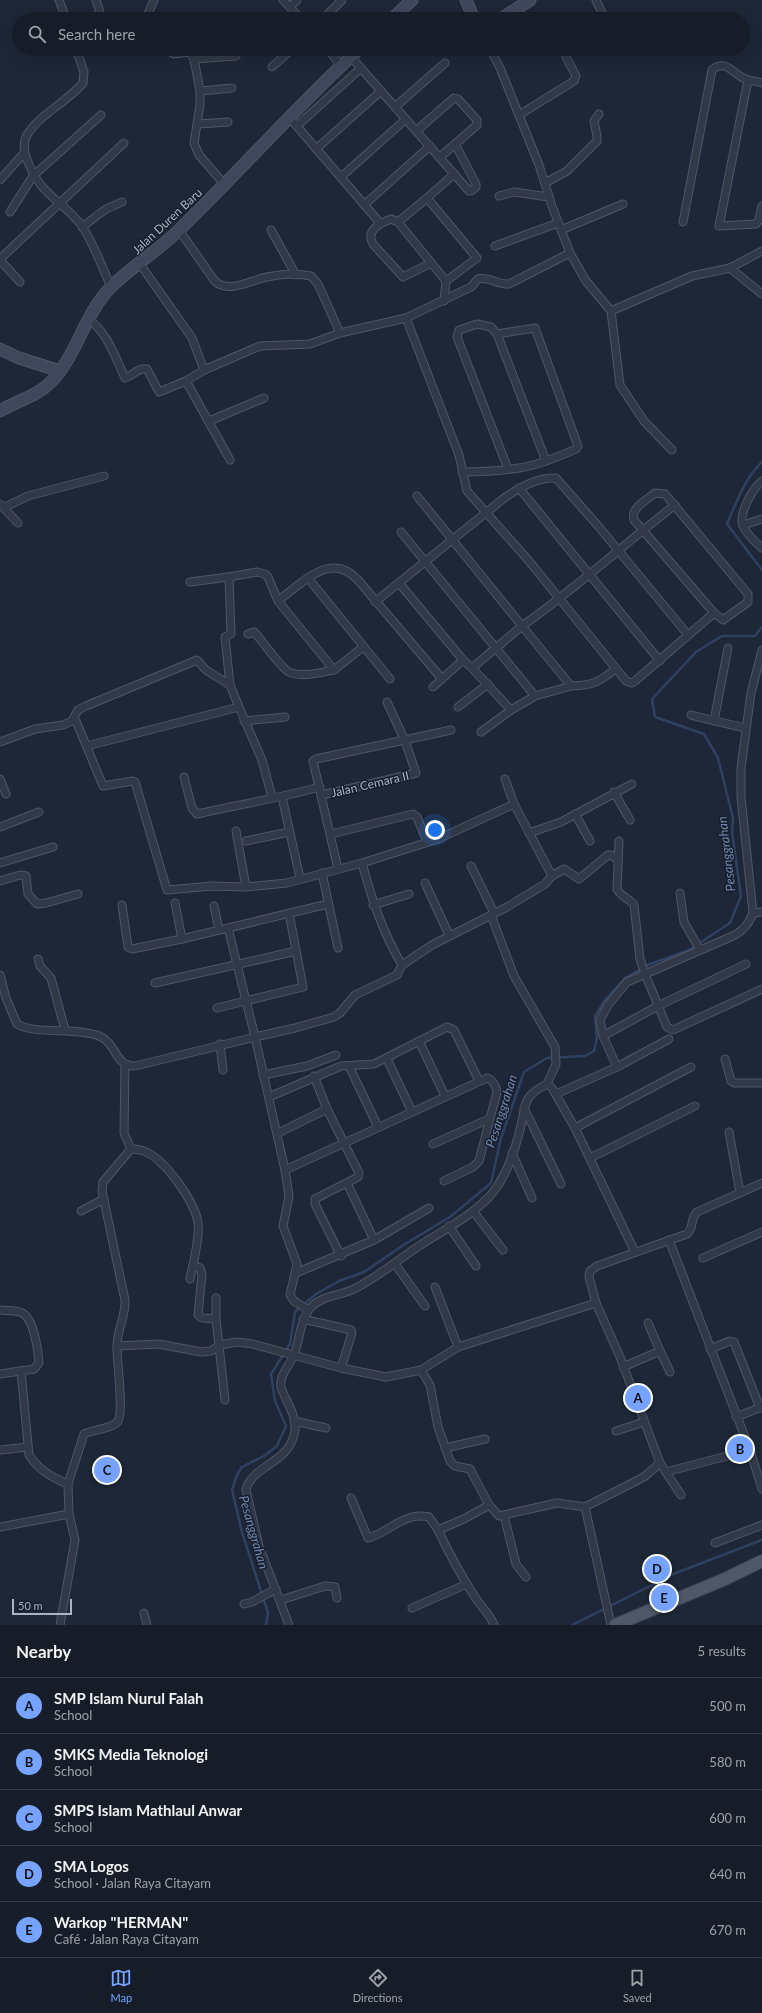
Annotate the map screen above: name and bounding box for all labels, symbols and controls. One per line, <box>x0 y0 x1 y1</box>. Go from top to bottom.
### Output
search box <box>12 12 750 56</box>
icon: search <box>26 23 48 45</box>
text: Search here <box>58 25 135 43</box>
street label: Jalan Duren Baru <box>129 185 205 257</box>
street label: Jalan Cemara II <box>330 768 410 800</box>
water label: Pesanggrahan <box>713 815 739 893</box>
your location <box>425 820 445 840</box>
water label: Pesanggrahan <box>482 1072 520 1149</box>
pin: A <box>625 1383 651 1413</box>
pin: B <box>727 1434 753 1464</box>
pin: C <box>94 1455 120 1485</box>
water label: Pesanggrahan <box>236 1493 272 1571</box>
pin: D <box>644 1554 670 1584</box>
pin: E <box>651 1583 677 1613</box>
scale bar <box>12 1597 72 1616</box>
text: 50 m <box>18 1599 43 1612</box>
text: Nearby <box>16 1641 71 1662</box>
text: 5 results <box>698 1643 746 1659</box>
text: SMP Islam Nurul Falah <box>54 1689 204 1707</box>
text: A <box>24 1698 34 1714</box>
text: 500 m <box>709 1698 746 1714</box>
text: School <box>54 1707 92 1723</box>
text: SMKS Media Teknologi <box>54 1745 208 1763</box>
text: B <box>25 1754 33 1770</box>
text: 580 m <box>709 1754 746 1770</box>
text: School <box>54 1763 92 1779</box>
text: SMPS Islam Mathlaul Anwar <box>54 1801 242 1819</box>
text: C <box>25 1810 33 1826</box>
text: 600 m <box>709 1810 746 1826</box>
text: School <box>54 1819 92 1835</box>
text: SMA Logos <box>54 1857 129 1875</box>
text: D <box>24 1866 34 1882</box>
text: 640 m <box>709 1866 746 1882</box>
text: School · Jalan Raya Citayam <box>54 1875 211 1891</box>
text: Warkop "HERMAN" <box>54 1913 188 1931</box>
text: E <box>25 1922 33 1938</box>
text: 670 m <box>709 1922 746 1938</box>
text: Café · Jalan Raya Citayam <box>54 1931 199 1947</box>
tab: Map <box>110 1967 132 2004</box>
tab: Directions <box>353 1967 402 2004</box>
tab: Saved <box>623 1967 652 2004</box>

